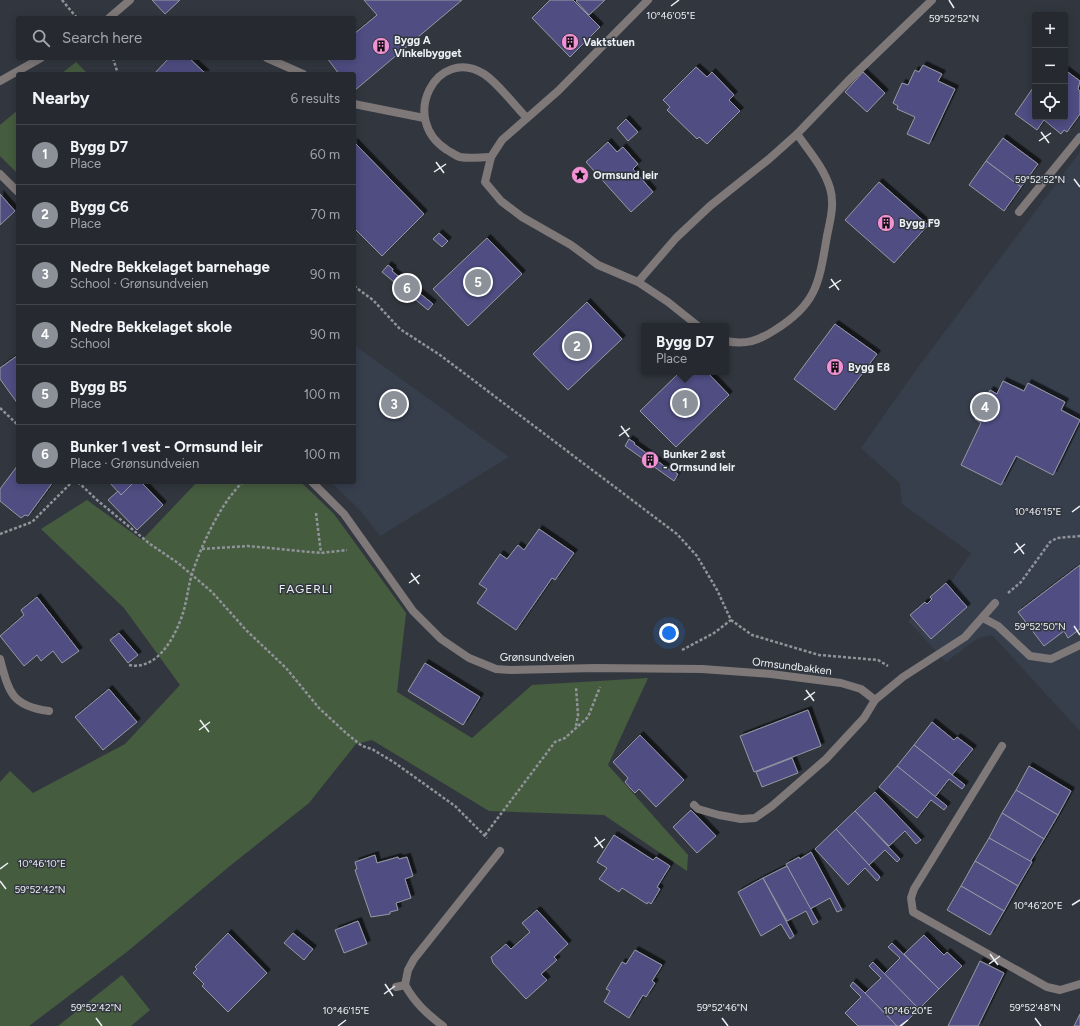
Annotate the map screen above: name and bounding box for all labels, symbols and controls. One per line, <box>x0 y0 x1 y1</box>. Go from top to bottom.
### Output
text: 10°46'05"E <box>646 9 696 22</box>
text: 59°52'52"N <box>929 12 979 25</box>
map controls <box>1032 12 1068 120</box>
button: + <box>1032 12 1068 48</box>
search box <box>16 16 356 60</box>
icon: search <box>30 27 52 49</box>
text: Search here <box>62 29 142 47</box>
building icon: Vaktstuen <box>560 32 580 52</box>
place label: Bygg A Vinkelbygget <box>394 34 462 60</box>
building icon: Bygg A Vinkelbygget <box>371 36 391 56</box>
place label: Vaktstuen <box>583 36 635 49</box>
button: − <box>1032 48 1068 84</box>
button: locate <box>1032 84 1068 120</box>
text: Nearby <box>32 88 90 108</box>
text: 6 results <box>291 91 340 106</box>
text: Bygg D7 <box>70 138 128 156</box>
text: 1 <box>42 147 48 162</box>
text: 60 m <box>310 147 340 162</box>
text: Place <box>70 156 101 171</box>
place icon: Ormsund leir <box>570 165 590 185</box>
place label: Ormsund leir <box>593 169 659 182</box>
text: 59°52'52"N <box>1015 173 1065 186</box>
text: Bygg C6 <box>70 198 129 216</box>
text: 2 <box>41 207 49 222</box>
text: 70 m <box>310 207 340 222</box>
building icon: Bygg F9 <box>876 213 896 233</box>
text: Place <box>70 216 101 231</box>
place label: Bygg F9 <box>899 217 940 230</box>
text: Nedre Bekkelaget barnehage <box>70 258 270 276</box>
text: 3 <box>41 267 49 282</box>
text: 90 m <box>310 267 340 282</box>
pin: 5 <box>465 267 491 297</box>
pin: 6 <box>394 273 420 303</box>
text: School · Grønsundveien <box>70 276 208 291</box>
text: Nedre Bekkelaget skole <box>70 318 232 336</box>
popup <box>641 323 729 375</box>
text: 4 <box>41 327 49 342</box>
text: 90 m <box>310 327 340 342</box>
pin: 2 <box>564 331 590 361</box>
text: Bygg D7 <box>656 333 714 351</box>
text: School <box>70 336 110 351</box>
text: Place <box>656 351 687 366</box>
building icon: Bygg E8 <box>825 357 845 377</box>
place label: Bygg E8 <box>848 361 890 374</box>
text: Bygg B5 <box>70 378 127 396</box>
text: 5 <box>41 387 49 402</box>
text: 100 m <box>304 387 340 402</box>
pin: 1 <box>672 388 698 418</box>
pin: 3 <box>381 389 407 419</box>
pin: 4 <box>972 392 998 422</box>
text: Place <box>70 396 101 411</box>
text: Bunker 1 vest - Ormsund leir <box>70 438 263 456</box>
text: 6 <box>41 447 49 462</box>
text: 100 m <box>304 447 340 462</box>
place label: Bunker 2 øst - Ormsund leir <box>663 448 736 474</box>
building icon: Bunker 2 øst - Ormsund leir <box>640 450 660 470</box>
text: Place · Grønsundveien <box>70 456 199 471</box>
text: 10°46'15"E <box>1014 505 1062 518</box>
district label: FAGERLI <box>279 582 333 596</box>
text: 59°52'50"N <box>1014 620 1066 633</box>
your location <box>659 623 679 643</box>
street label: Grønsundveien <box>500 651 574 664</box>
street label: Ormsundbakken <box>751 655 833 678</box>
text: 10°46'10"E <box>18 857 66 870</box>
text: 59°52'42"N <box>14 883 66 896</box>
text: 10°46'20"E <box>1013 899 1063 912</box>
text: 59°52'42"N <box>70 1001 122 1014</box>
text: 59°52'46"N <box>696 1001 748 1014</box>
text: 59°52'48"N <box>1009 1001 1061 1014</box>
text: 10°46'15"E <box>322 1004 370 1017</box>
text: 10°46'20"E <box>883 1004 933 1017</box>

